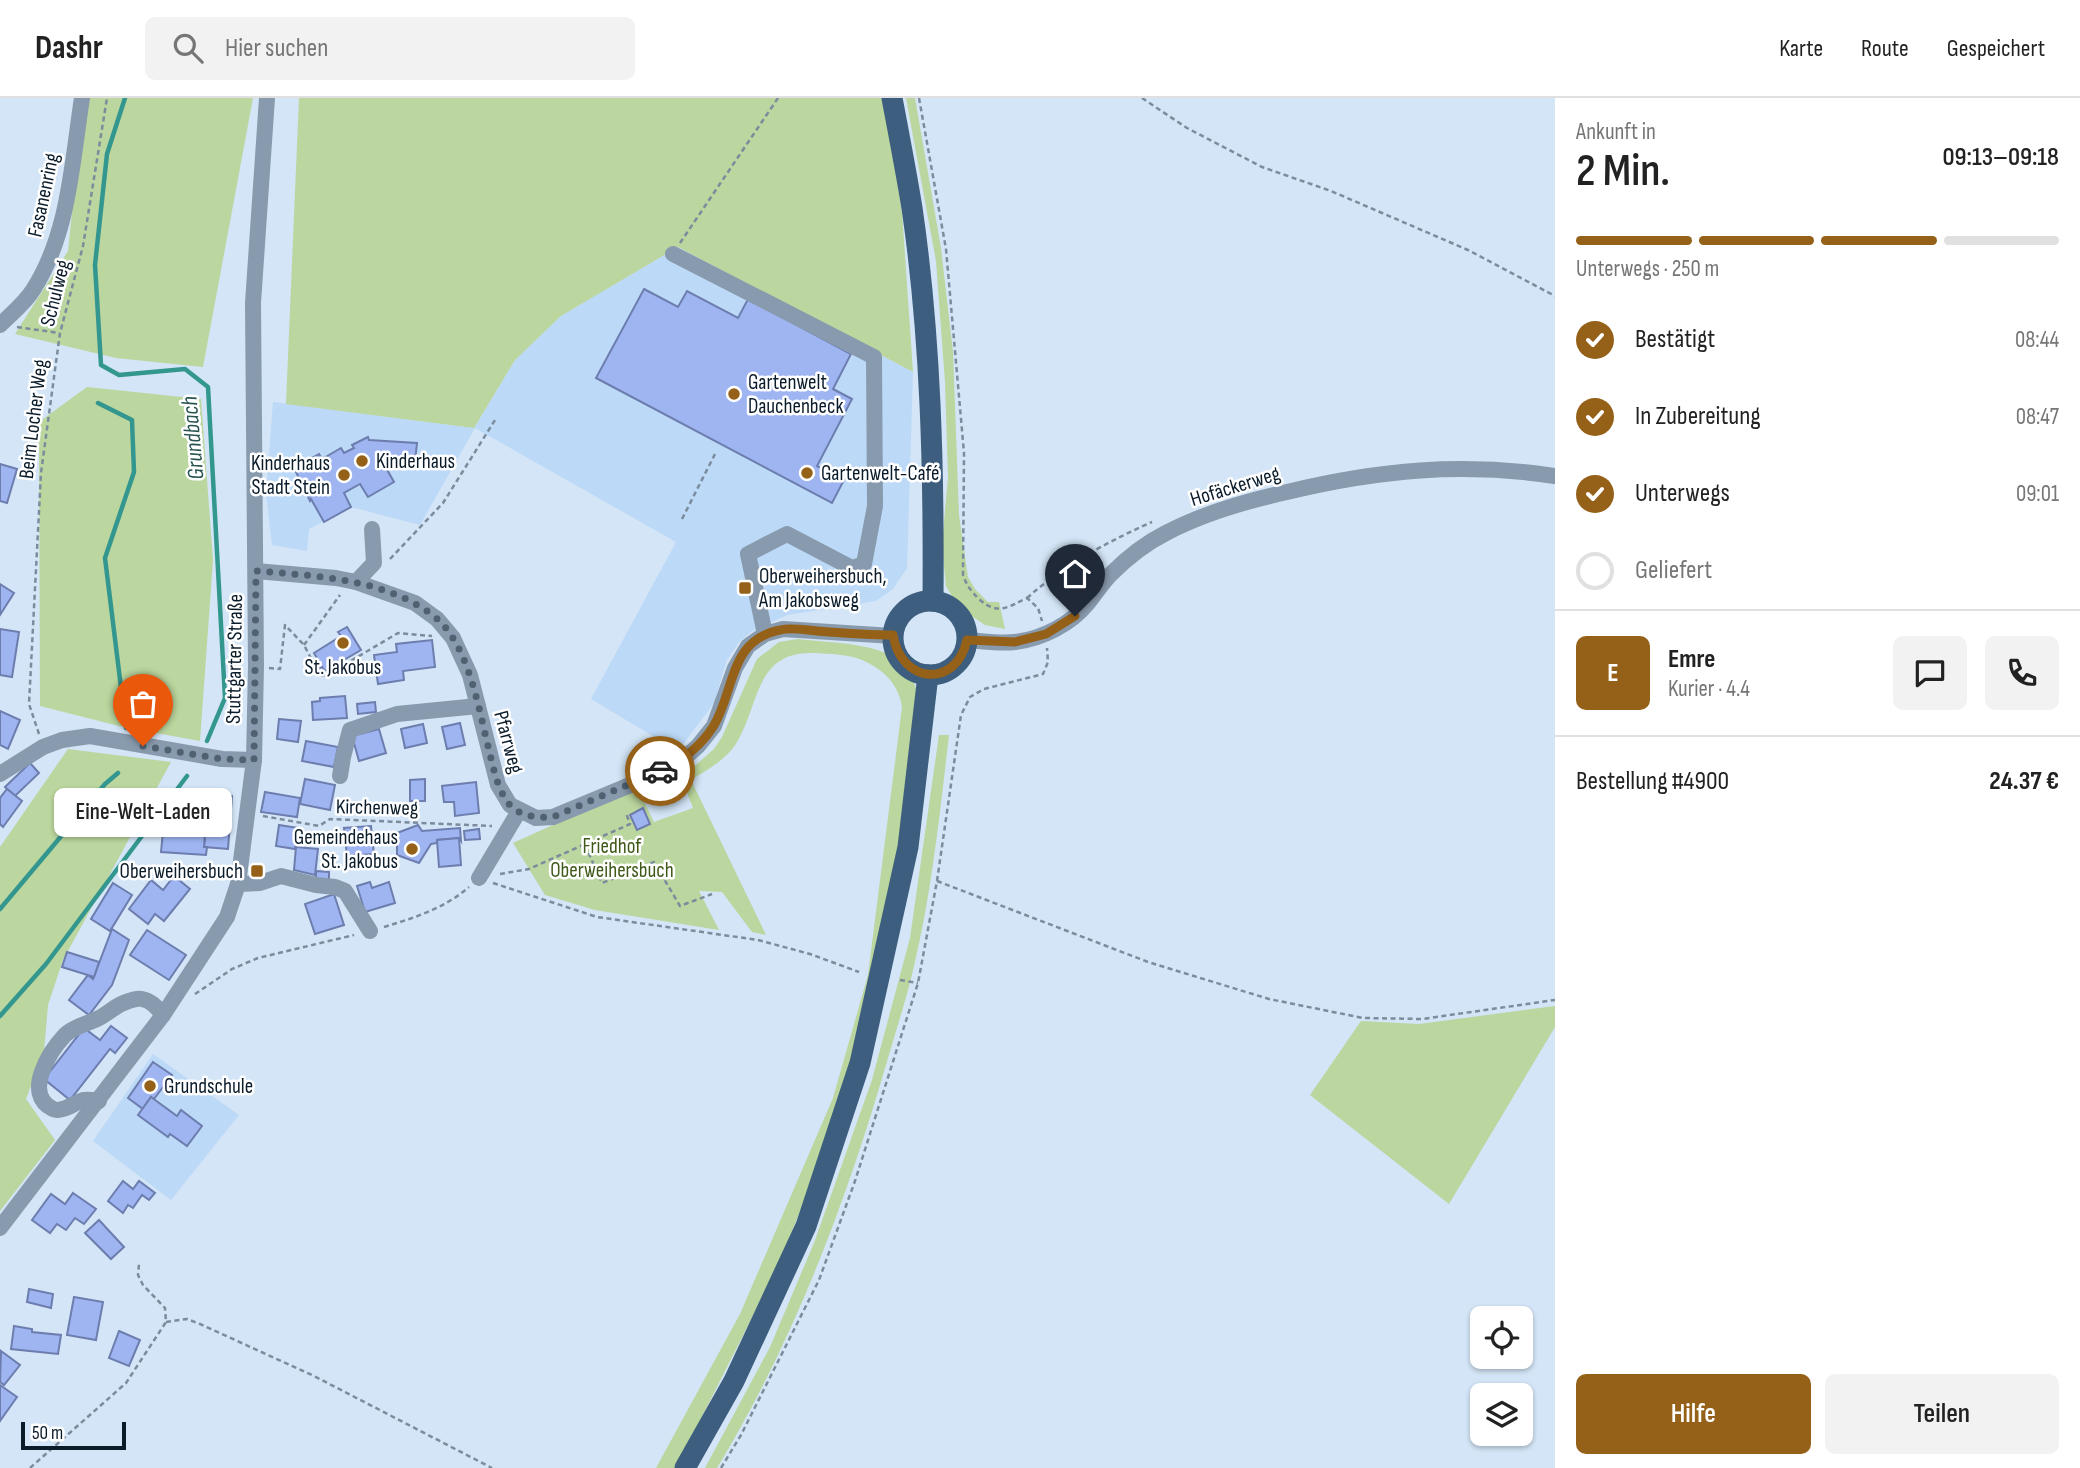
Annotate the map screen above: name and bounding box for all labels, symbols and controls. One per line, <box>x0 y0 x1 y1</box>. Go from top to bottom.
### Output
search box <box>145 17 635 80</box>
text: Dashr <box>35 28 103 68</box>
icon: search <box>169 29 207 67</box>
text: Hier suchen <box>225 33 328 64</box>
text: Karte <box>1779 34 1823 63</box>
text: Route <box>1861 34 1909 63</box>
text: Gespeichert <box>1947 34 2045 63</box>
text: Ankunft in <box>1576 118 1656 146</box>
text: 09:13–09:18 <box>1943 142 2059 173</box>
text: 2 Min. <box>1576 144 1670 199</box>
street label: Fasanenring <box>22 151 65 239</box>
text: Unterwegs · 250 m <box>1576 255 1719 283</box>
street label: Schulweg <box>35 257 76 329</box>
icon: check <box>1576 321 1614 359</box>
text: Bestätigt <box>1635 324 1715 355</box>
text: 08:44 <box>2015 326 2059 354</box>
street label: Beim Locher Weg <box>14 358 53 480</box>
place label: Gartenwelt Dauchenbeck <box>748 370 843 419</box>
marker: Gartenwelt Dauchenbeck <box>726 386 742 402</box>
water label: Grundbach <box>175 395 211 481</box>
icon: check <box>1576 398 1614 436</box>
text: In Zubereitung <box>1635 401 1761 432</box>
text: 08:47 <box>2016 403 2059 431</box>
place label: Kinderhaus <box>376 449 455 474</box>
place label: Kinderhaus Stadt Stein <box>251 451 330 500</box>
marker: Kinderhaus <box>354 453 370 469</box>
place label: Gartenwelt-Café <box>821 461 940 486</box>
street label: Hofäckerweg <box>1187 461 1283 512</box>
marker: Gartenwelt-Café <box>799 465 815 481</box>
marker: Kinderhaus Stadt Stein <box>336 467 352 483</box>
icon: check <box>1576 475 1614 513</box>
text: Unterwegs <box>1635 478 1730 509</box>
text: 09:01 <box>2016 480 2059 508</box>
pin <box>1045 544 1105 616</box>
icon: home <box>1056 555 1094 593</box>
text: Geliefert <box>1635 555 1712 586</box>
place label: Oberweihersbuch, Am Jakobsweg <box>758 564 886 613</box>
marker: Oberweihersbuch, Am Jakobsweg <box>737 580 753 596</box>
street label: Stuttgarter Straße <box>221 594 248 724</box>
marker: St. Jakobus <box>335 635 351 651</box>
button: chat <box>1893 636 1967 710</box>
button: phone <box>1985 636 2059 710</box>
text: Emre <box>1668 644 1715 675</box>
place label: St. Jakobus <box>305 655 381 680</box>
text: E <box>1607 658 1619 689</box>
pin <box>113 674 173 746</box>
text: Kurier · 4.4 <box>1668 675 1750 703</box>
icon: bag <box>124 685 162 723</box>
street label: Pfarrweg <box>488 708 529 776</box>
courier <box>625 736 695 806</box>
icon: car <box>641 752 679 790</box>
text: Bestellung #4900 <box>1576 766 1729 797</box>
text: 24.37 € <box>1989 766 2059 797</box>
callout: Eine-Welt-Laden <box>54 788 232 837</box>
street label: Kirchenweg <box>336 794 418 821</box>
text: Eine-Welt-Laden <box>76 798 210 826</box>
place label: Gemeindehaus St. Jakobus <box>294 825 398 874</box>
park label: Friedhof Oberweihersbuch <box>550 834 674 883</box>
marker: Gemeindehaus St. Jakobus <box>404 841 420 857</box>
place label: Oberweihersbuch <box>120 859 243 884</box>
marker: Oberweihersbuch <box>249 863 265 879</box>
place label: Grundschule <box>164 1074 253 1099</box>
marker: Grundschule <box>142 1078 158 1094</box>
map controls <box>1470 1306 1533 1446</box>
button: locate <box>1470 1306 1533 1369</box>
button: Hilfe <box>1576 1374 1811 1454</box>
button: Teilen <box>1825 1374 2059 1454</box>
button: layers <box>1470 1383 1533 1446</box>
scale bar <box>21 1419 126 1451</box>
text: 50 m <box>32 1422 63 1445</box>

